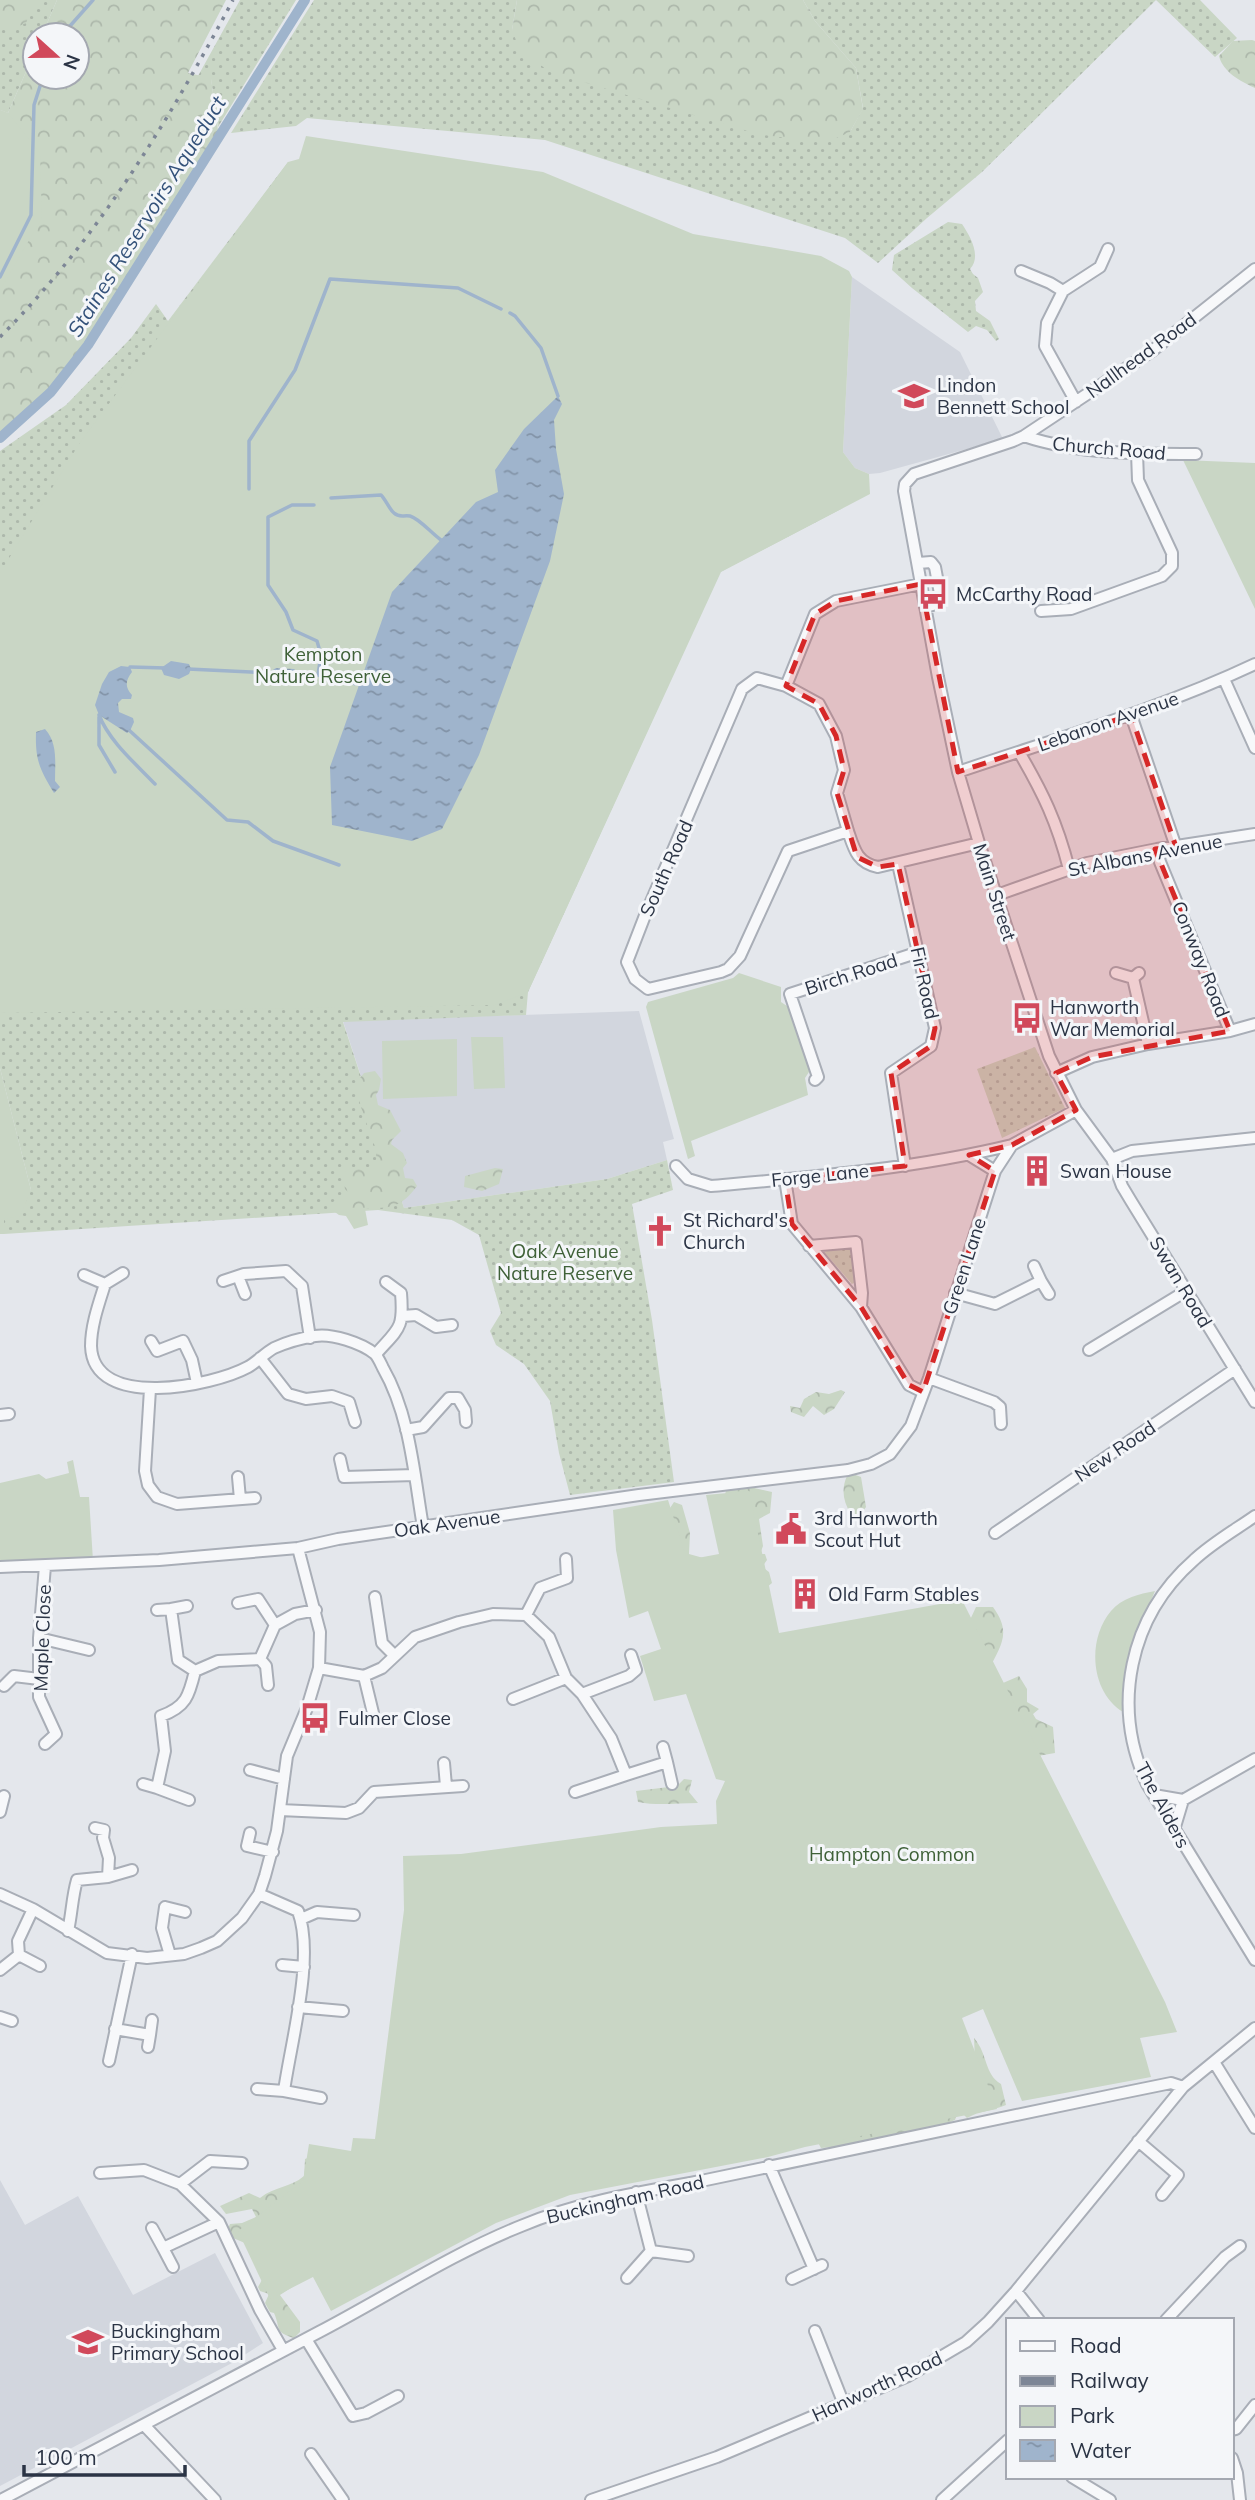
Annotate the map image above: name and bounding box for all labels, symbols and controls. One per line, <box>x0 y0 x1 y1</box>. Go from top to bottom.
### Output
north arrow <box>21 21 91 91</box>
text: N <box>58 51 86 73</box>
water label: Staines Reservoirs Aqueduct <box>61 90 231 341</box>
street label: Nallhead Road <box>1081 307 1201 403</box>
place label: Lindon Bennett School <box>937 373 1069 419</box>
school or university icon: Lindon Bennett School <box>897 379 931 413</box>
street label: Church Road <box>1051 431 1167 465</box>
bus stop icon: McCarthy Road <box>916 577 950 611</box>
place label: McCarthy Road <box>956 582 1093 606</box>
park label: Kempton Nature Reserve <box>255 642 391 688</box>
street label: Lebanon Avenue <box>1034 686 1182 756</box>
street label: South Road <box>634 816 698 920</box>
street label: St Albans Avenue <box>1066 828 1224 882</box>
street label: Main Street <box>968 840 1022 944</box>
street label: Conway Road <box>1167 897 1235 1021</box>
street label: Fir Road <box>906 944 944 1022</box>
street label: Birch Road <box>801 948 901 1000</box>
place label: Hanworth War Memorial <box>1050 995 1175 1041</box>
bus stop icon: Hanworth War Memorial <box>1010 1001 1044 1035</box>
building icon: Swan House <box>1020 1154 1054 1188</box>
street label: Forge Lane <box>770 1158 870 1192</box>
place label: Swan House <box>1060 1159 1172 1183</box>
place label: St Richard's Church <box>683 1208 788 1254</box>
church icon: St Richard's Church <box>643 1214 677 1248</box>
street label: Green Lane <box>937 1214 991 1318</box>
street label: Swan Road <box>1144 1232 1218 1332</box>
park label: Oak Avenue Nature Reserve <box>497 1239 633 1285</box>
street label: New Road <box>1070 1415 1160 1487</box>
street label: Oak Avenue <box>392 1504 502 1542</box>
place label: 3rd Hanworth Scout Hut <box>814 1506 938 1552</box>
public building icon: 3rd Hanworth Scout Hut <box>774 1512 808 1546</box>
building icon: Old Farm Stables <box>788 1577 822 1611</box>
place label: Old Farm Stables <box>828 1582 979 1606</box>
street label: Maple Close <box>28 1584 56 1692</box>
bus stop icon: Fulmer Close <box>298 1701 332 1735</box>
place label: Fulmer Close <box>338 1706 451 1730</box>
street label: The Alders <box>1130 1758 1196 1852</box>
park label: Hampton Common <box>809 1842 975 1866</box>
street label: Buckingham Road <box>544 2169 706 2229</box>
legend <box>1006 2318 1234 2479</box>
place label: Buckingham Primary School <box>111 2319 244 2365</box>
school or university icon: Buckingham Primary School <box>71 2325 105 2359</box>
text: Road <box>1070 2332 1121 2358</box>
street label: Hanworth Road <box>808 2345 946 2427</box>
text: Railway <box>1070 2367 1149 2393</box>
text: Park <box>1070 2402 1114 2428</box>
scale bar <box>24 2434 186 2478</box>
text: Water <box>1070 2437 1131 2463</box>
text: 100 m <box>35 2444 97 2470</box>

